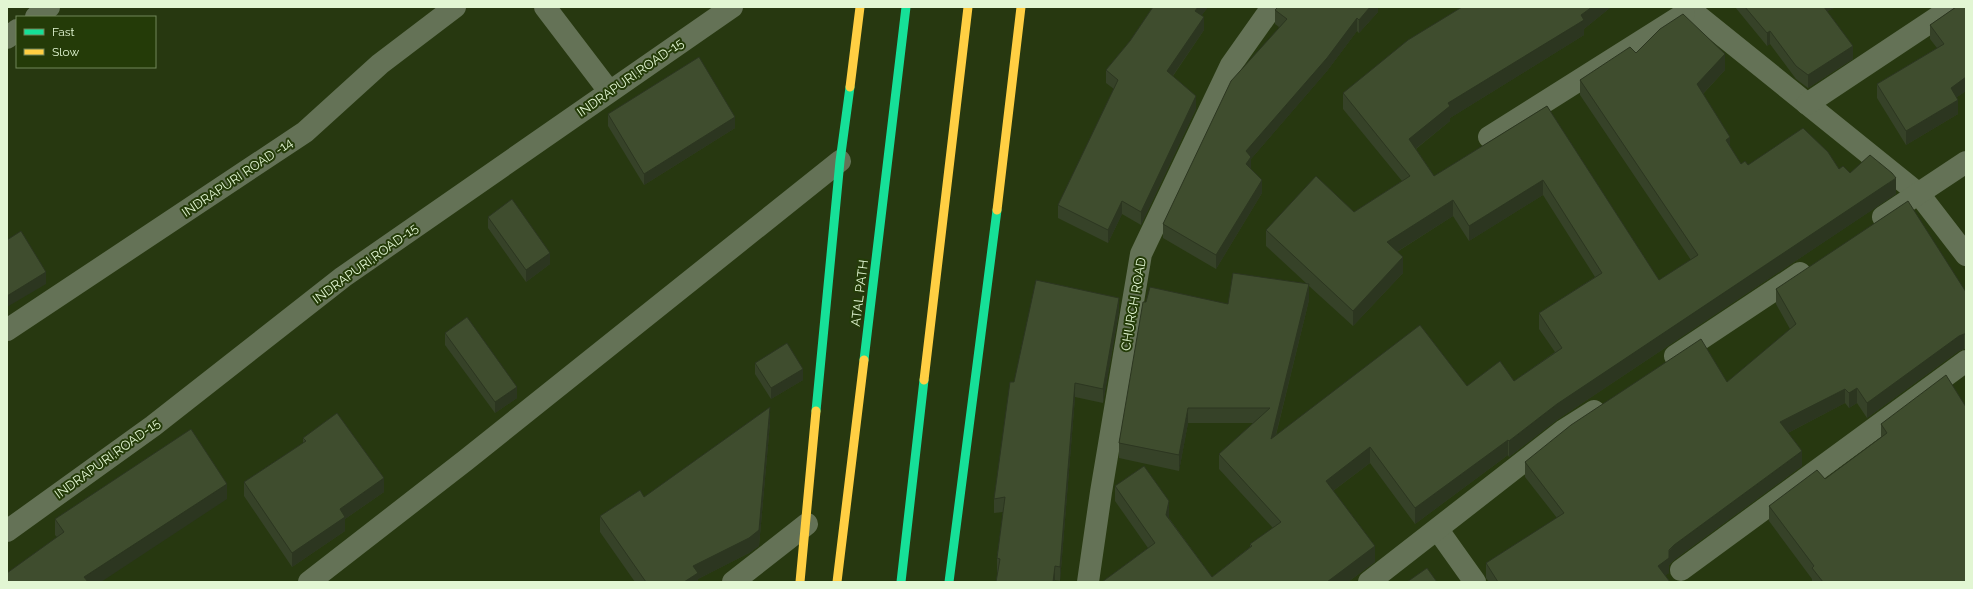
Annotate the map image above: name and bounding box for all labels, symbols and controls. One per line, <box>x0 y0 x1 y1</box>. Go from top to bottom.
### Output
legend <box>16 16 156 68</box>
text: Fast <box>52 25 75 39</box>
street label: INDRAPURI,ROAD-15 <box>574 35 686 120</box>
text: Slow <box>52 45 79 59</box>
street label: INDRAPURI ROAD -14 <box>179 135 295 220</box>
street label: INDRAPURI,ROAD-15 <box>310 220 421 307</box>
street label: CHURCH ROAD <box>1118 256 1149 352</box>
street label: ATAL PATH <box>848 259 871 327</box>
street label: INDRAPURI,ROAD-15 <box>52 415 163 502</box>

